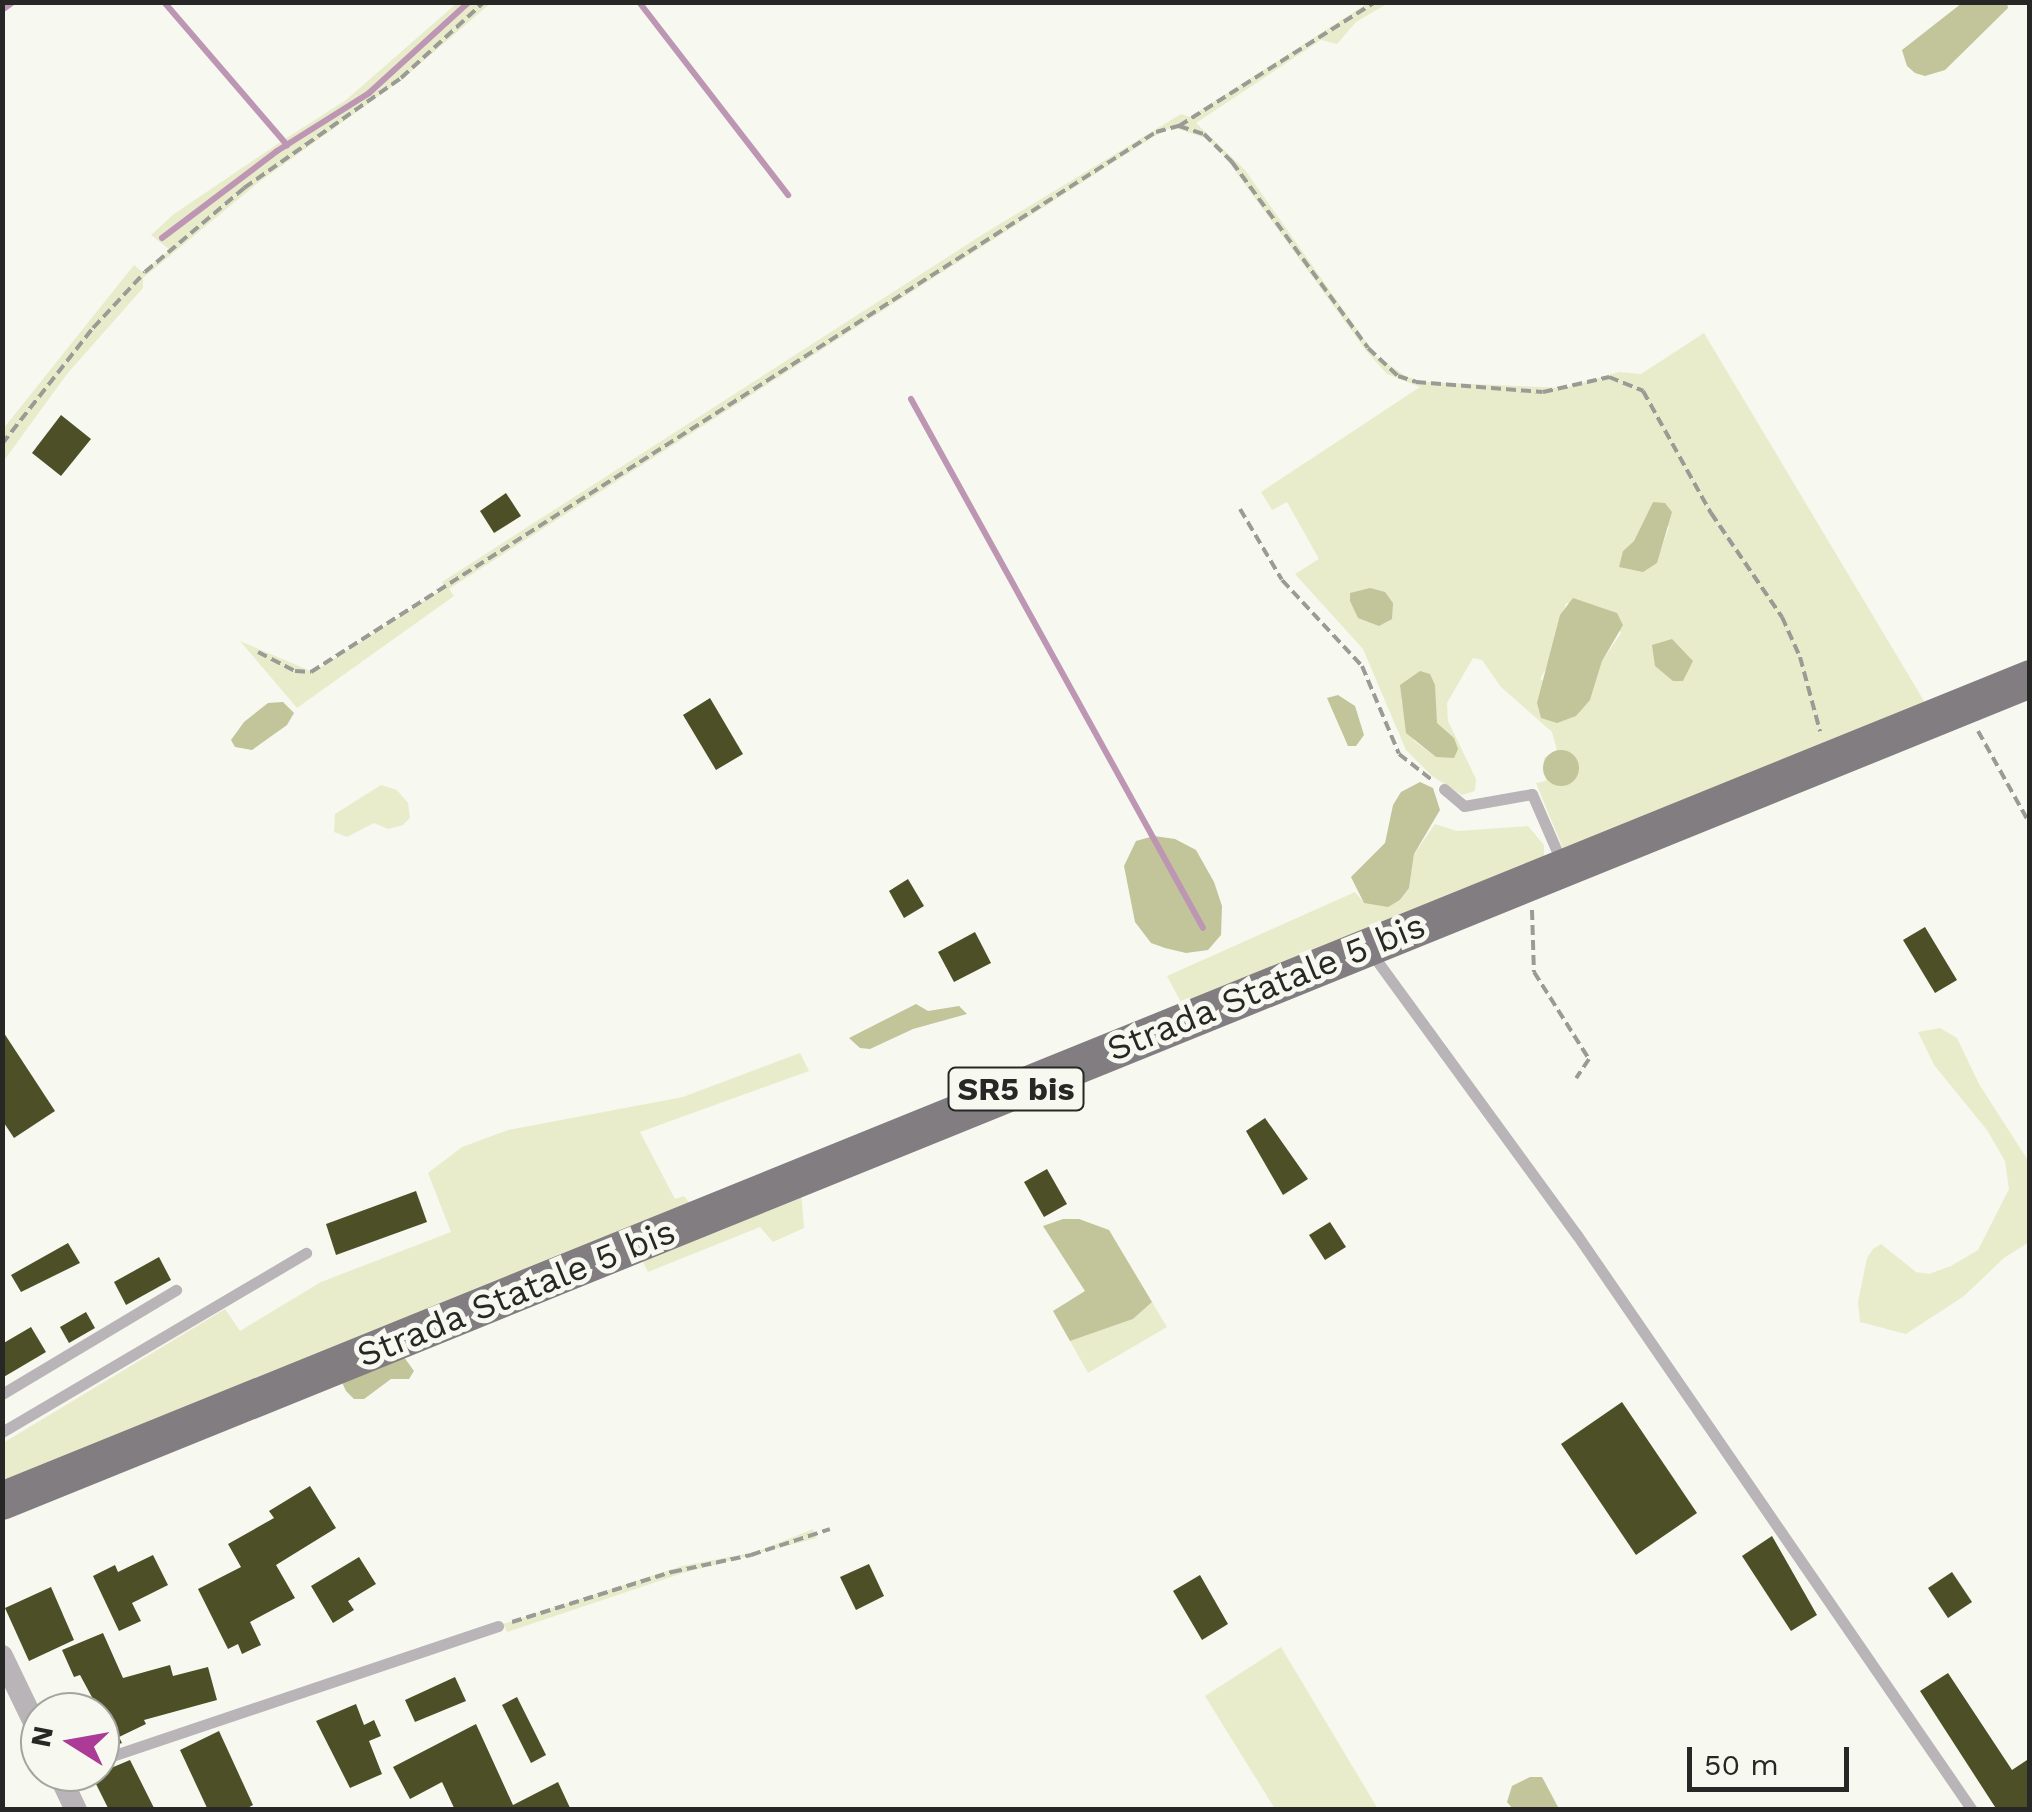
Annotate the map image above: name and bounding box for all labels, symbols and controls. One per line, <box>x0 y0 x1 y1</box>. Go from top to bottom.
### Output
street label: Strada Statale 5 bis <box>1101 904 1431 1070</box>
road number: SR5 bis <box>946 1062 1086 1116</box>
street label: Strada Statale 5 bis <box>351 1210 681 1376</box>
north arrow <box>20 1692 120 1792</box>
text: N <box>24 1723 60 1750</box>
scale bar <box>1692 1727 1854 1789</box>
text: 50 m <box>1704 1747 1779 1782</box>

